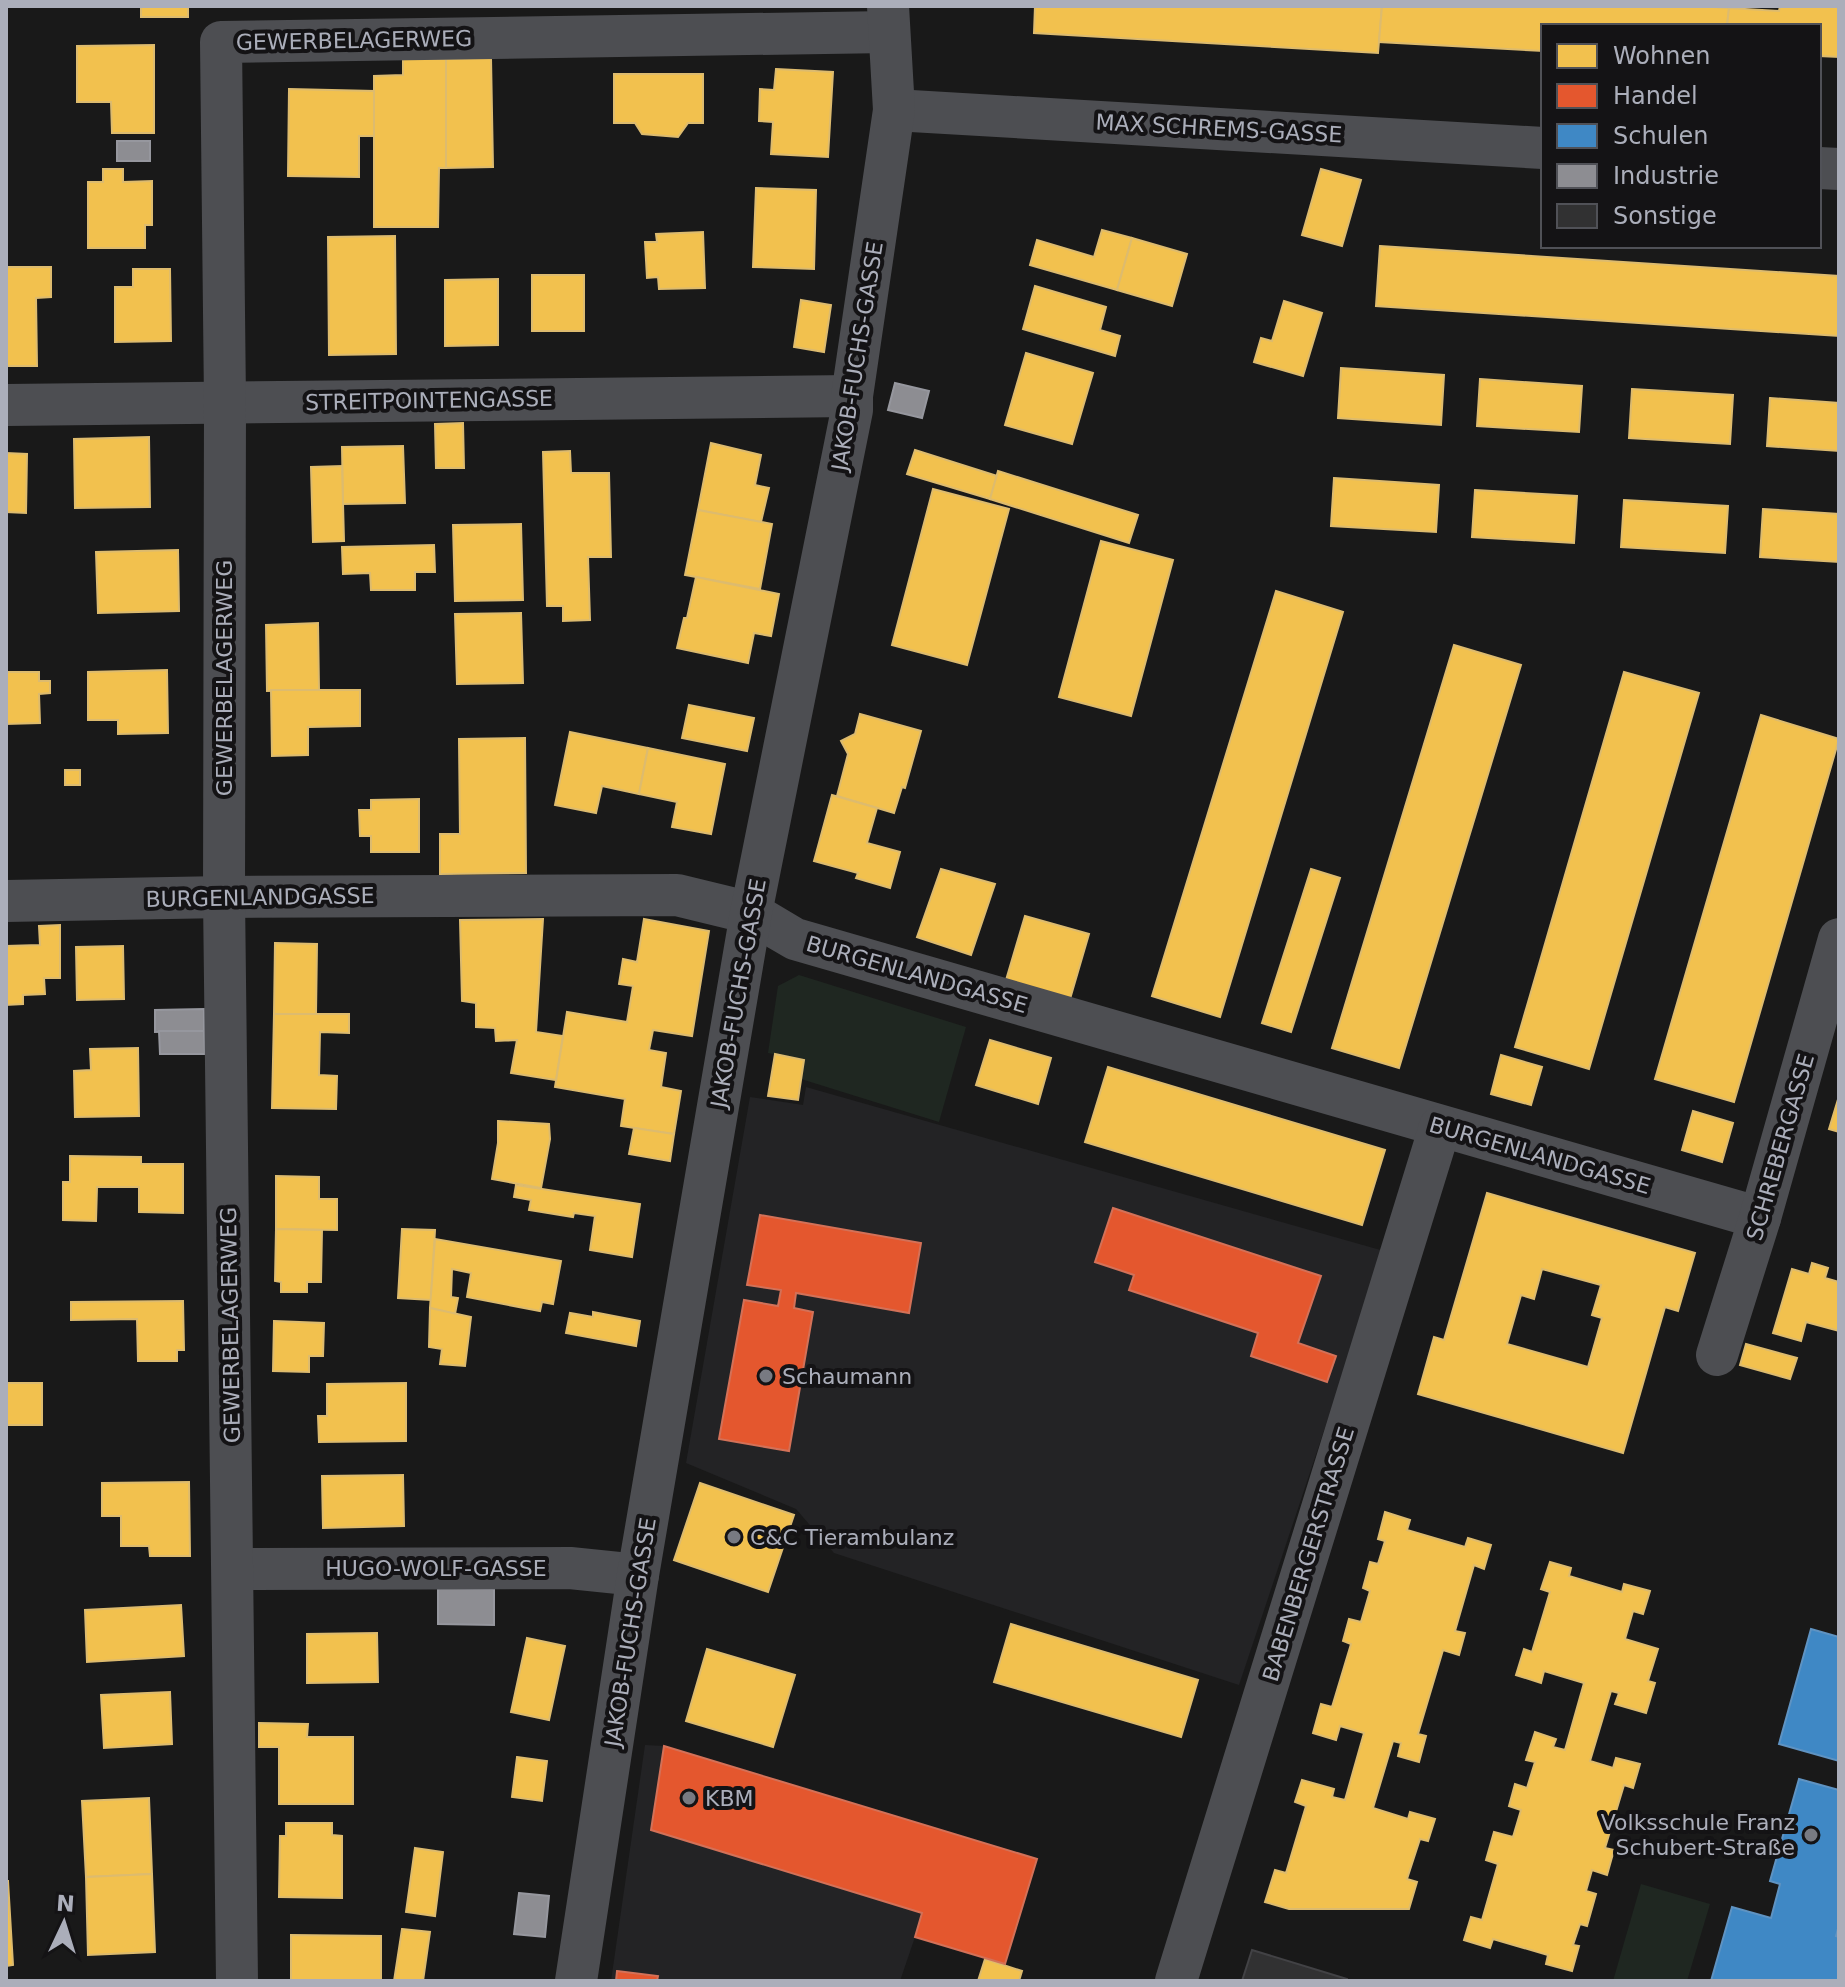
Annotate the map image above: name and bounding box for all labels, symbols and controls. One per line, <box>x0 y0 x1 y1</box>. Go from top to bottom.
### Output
legend <box>1541 24 1821 248</box>
street label: GEWERBELAGERWEG <box>236 26 472 55</box>
text: Wohnen <box>1613 42 1710 70</box>
text: Handel <box>1613 82 1698 110</box>
street label: MAX SCHREMS-GASSE <box>1095 110 1343 147</box>
text: Schulen <box>1613 122 1709 150</box>
text: Industrie <box>1613 162 1719 190</box>
text: Sonstige <box>1613 202 1717 230</box>
street label: JAKOB-FUCHS-GASSE <box>827 240 888 475</box>
street label: STREITPOINTENGASSE <box>305 386 553 415</box>
street label: GEWERBELAGERWEG <box>212 560 237 796</box>
street label: JAKOB-FUCHS-GASSE <box>706 877 771 1111</box>
street label: BURGENLANDGASSE <box>145 883 375 912</box>
street label: BURGENLANDGASSE <box>803 931 1030 1018</box>
street label: SCHREBERGASSE <box>1742 1051 1819 1243</box>
street label: BURGENLANDGASSE <box>1426 1112 1653 1199</box>
street label: GEWERBELAGERWEG <box>216 1207 245 1443</box>
place label: Schaumann <box>782 1364 912 1389</box>
marker: Schaumann <box>757 1367 775 1385</box>
street label: BABENBERGERSTRASSE <box>1258 1424 1359 1684</box>
street label: JAKOB-FUCHS-GASSE <box>600 1516 661 1751</box>
place label: C&C Tierambulanz <box>750 1525 954 1550</box>
marker: C&C Tierambulanz <box>725 1528 743 1546</box>
street label: HUGO-WOLF-GASSE <box>325 1556 547 1581</box>
place label: KBM <box>705 1786 754 1811</box>
marker: KBM <box>680 1789 698 1807</box>
place label: Volksschule Franz Schubert-Straße <box>1601 1810 1795 1860</box>
marker: Volksschule Franz Schubert-Straße <box>1802 1826 1820 1844</box>
north arrow <box>24 1883 104 1963</box>
text: N <box>55 1890 75 1917</box>

